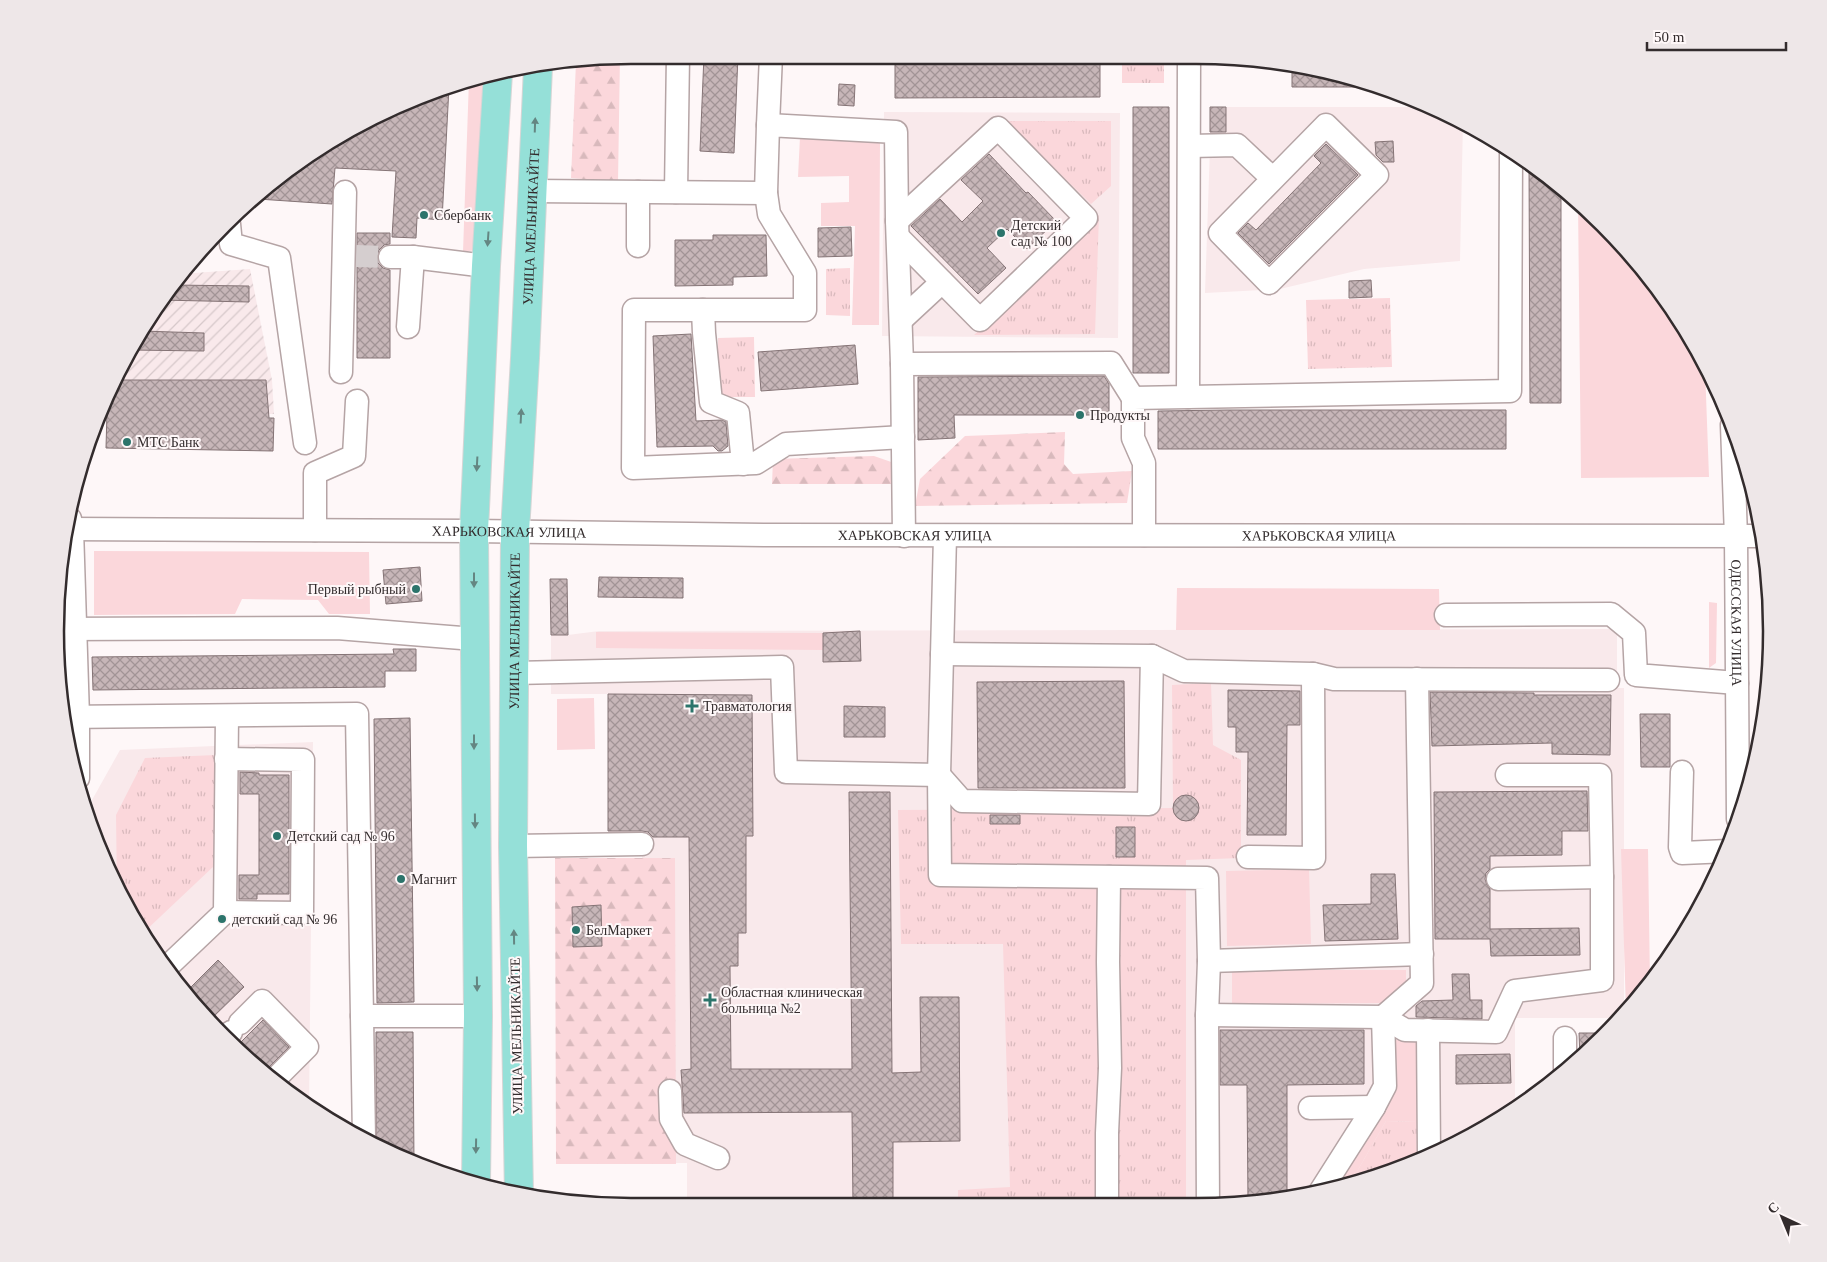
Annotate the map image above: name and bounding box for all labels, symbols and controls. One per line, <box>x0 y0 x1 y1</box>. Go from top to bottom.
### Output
scale bar <box>1647 20 1786 52</box>
text: 50 m <box>1654 29 1685 45</box>
one-way arrow <box>532 116 540 132</box>
street label: УЛИЦА МЕЛЬНИКАЙТЕ <box>520 148 542 305</box>
place label: Сбербанк <box>434 208 491 223</box>
marker: Сбербанк <box>418 209 430 221</box>
place label: Детский сад № 100 <box>1011 218 1072 249</box>
marker: Детский сад № 100 <box>995 227 1007 239</box>
one-way arrow <box>484 231 492 247</box>
one-way arrow <box>518 408 526 424</box>
place label: Продукты <box>1090 408 1151 423</box>
marker: Продукты <box>1074 409 1086 421</box>
place label: МТС Банк <box>137 435 200 450</box>
marker: МТС Банк <box>121 436 133 448</box>
one-way arrow <box>473 457 481 473</box>
street label: ХАРЬКОВСКАЯ УЛИЦА <box>432 524 587 541</box>
street label: ХАРЬКОВСКАЯ УЛИЦА <box>838 528 993 543</box>
street label: ХАРЬКОВСКАЯ УЛИЦА <box>1242 528 1397 544</box>
street label: УЛИЦА МЕЛЬНИКАЙТЕ <box>507 552 523 710</box>
street label: ОДЕССКАЯ УЛИЦА <box>1728 559 1744 687</box>
one-way arrow <box>470 572 478 588</box>
place label: Первый рыбный <box>308 582 406 597</box>
marker: Первый рыбный <box>410 583 422 595</box>
marker: Травматология <box>685 699 699 713</box>
place label: Травматология <box>703 699 792 714</box>
one-way arrow <box>470 735 478 751</box>
one-way arrow <box>471 813 479 829</box>
place label: Детский сад № 96 <box>287 829 395 844</box>
marker: Детский сад № 96 <box>271 830 283 842</box>
place label: Магнит <box>411 872 457 887</box>
marker: Магнит <box>395 873 407 885</box>
place label: детский сад № 96 <box>232 912 337 927</box>
marker: детский сад № 96 <box>216 913 228 925</box>
place label: БелМаркет <box>586 923 652 938</box>
marker: БелМаркет <box>570 924 582 936</box>
one-way arrow <box>510 929 518 945</box>
street label: УЛИЦА МЕЛЬНИКАЙТЕ <box>507 957 525 1115</box>
one-way arrow <box>473 976 481 992</box>
place label: Областная клиническая больница №2 <box>721 985 863 1016</box>
marker: Областная клиническая больница №2 <box>703 993 717 1007</box>
one-way arrow <box>472 1138 480 1154</box>
north arrow <box>1757 1192 1807 1242</box>
text: С <box>1764 1199 1782 1217</box>

